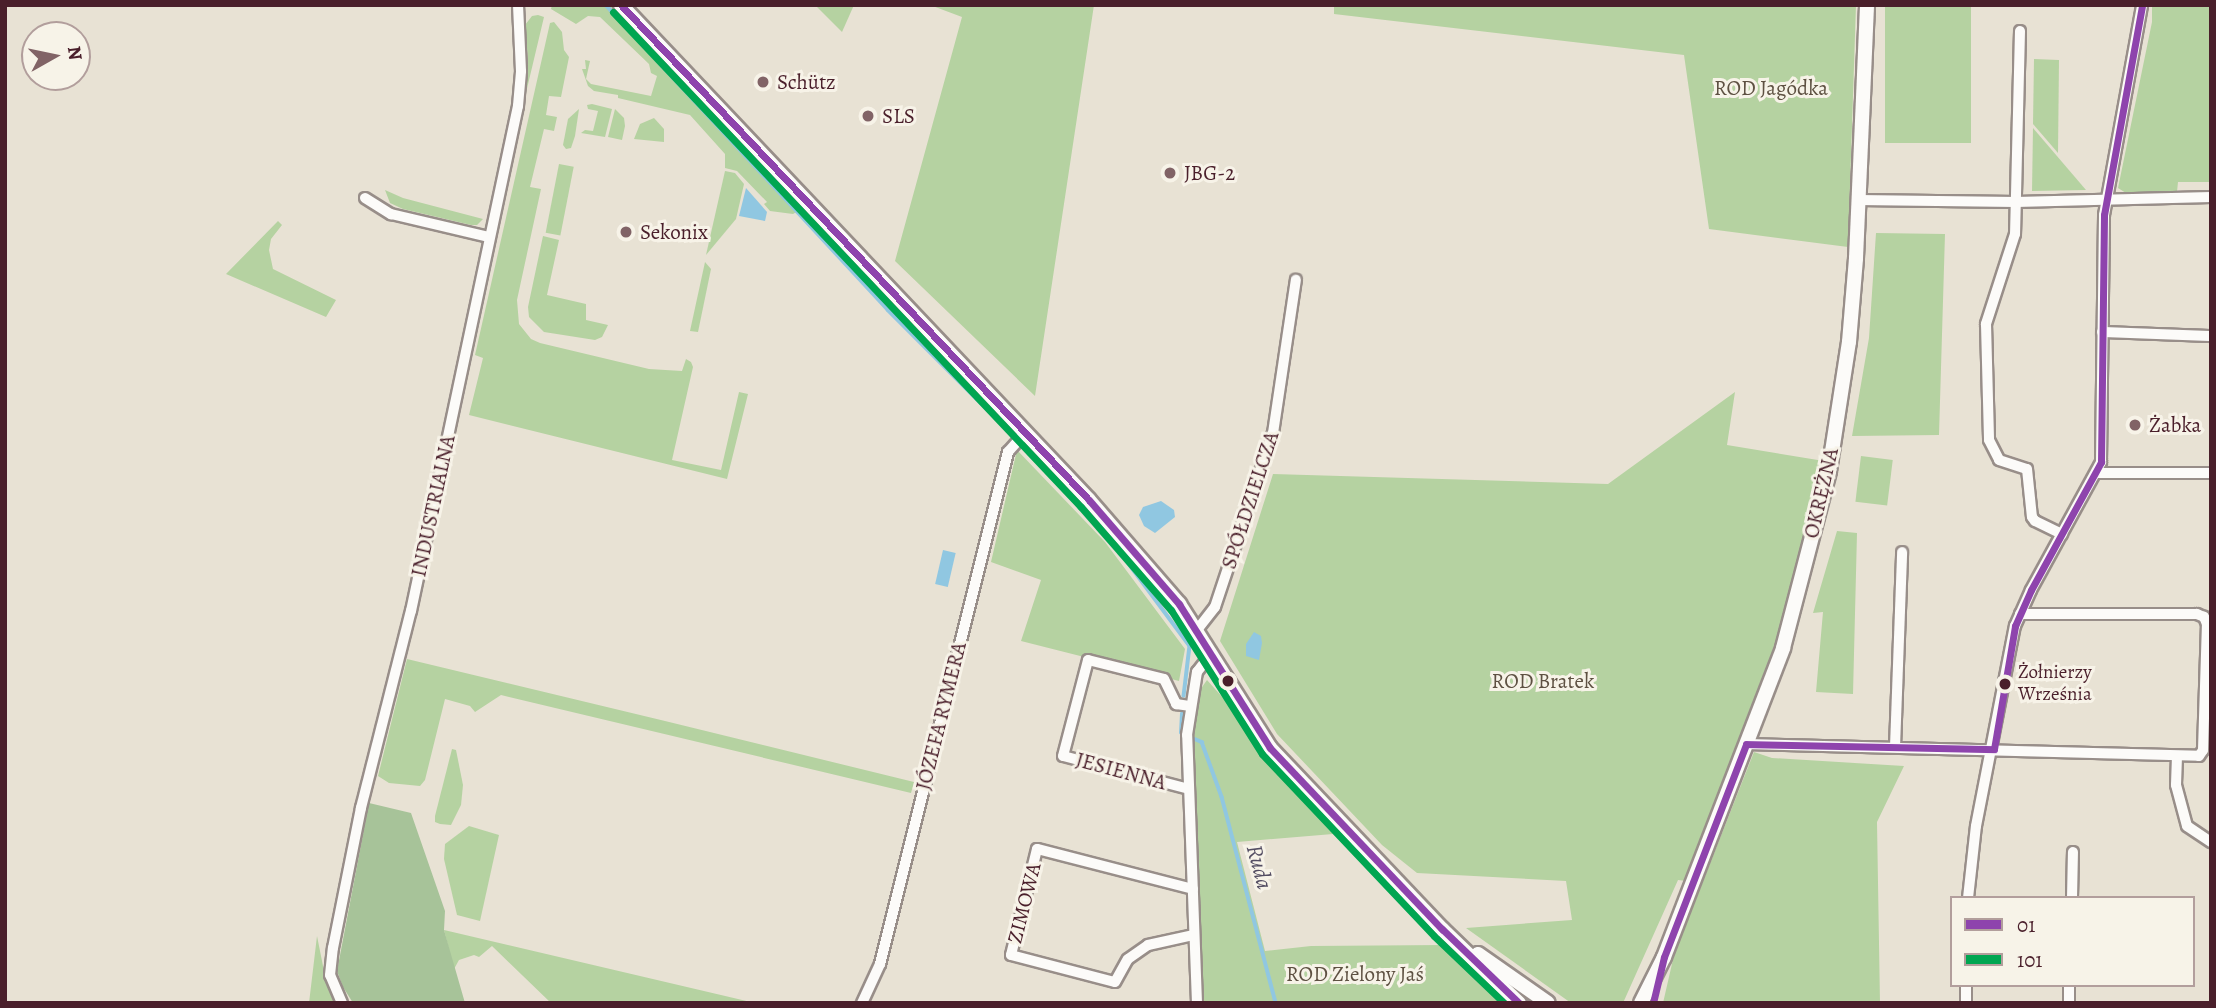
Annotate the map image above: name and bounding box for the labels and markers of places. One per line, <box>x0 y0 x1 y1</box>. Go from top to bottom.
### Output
place label: Schütz <box>777 69 836 95</box>
marker: Schütz <box>755 74 771 90</box>
place label: SLS <box>882 103 915 129</box>
marker: SLS <box>860 108 876 124</box>
place label: JBG-2 <box>1184 160 1235 186</box>
marker: JBG-2 <box>1162 165 1178 181</box>
place label: Sekonix <box>640 219 708 245</box>
marker: Sekonix <box>618 224 634 240</box>
place label: Żabka <box>2149 412 2201 438</box>
marker: Żabka <box>2127 417 2143 433</box>
place label: Żołnierzy Września <box>2018 662 2092 706</box>
unlabelled marker <box>1221 674 1235 688</box>
marker: Żołnierzy Września <box>1998 677 2012 691</box>

